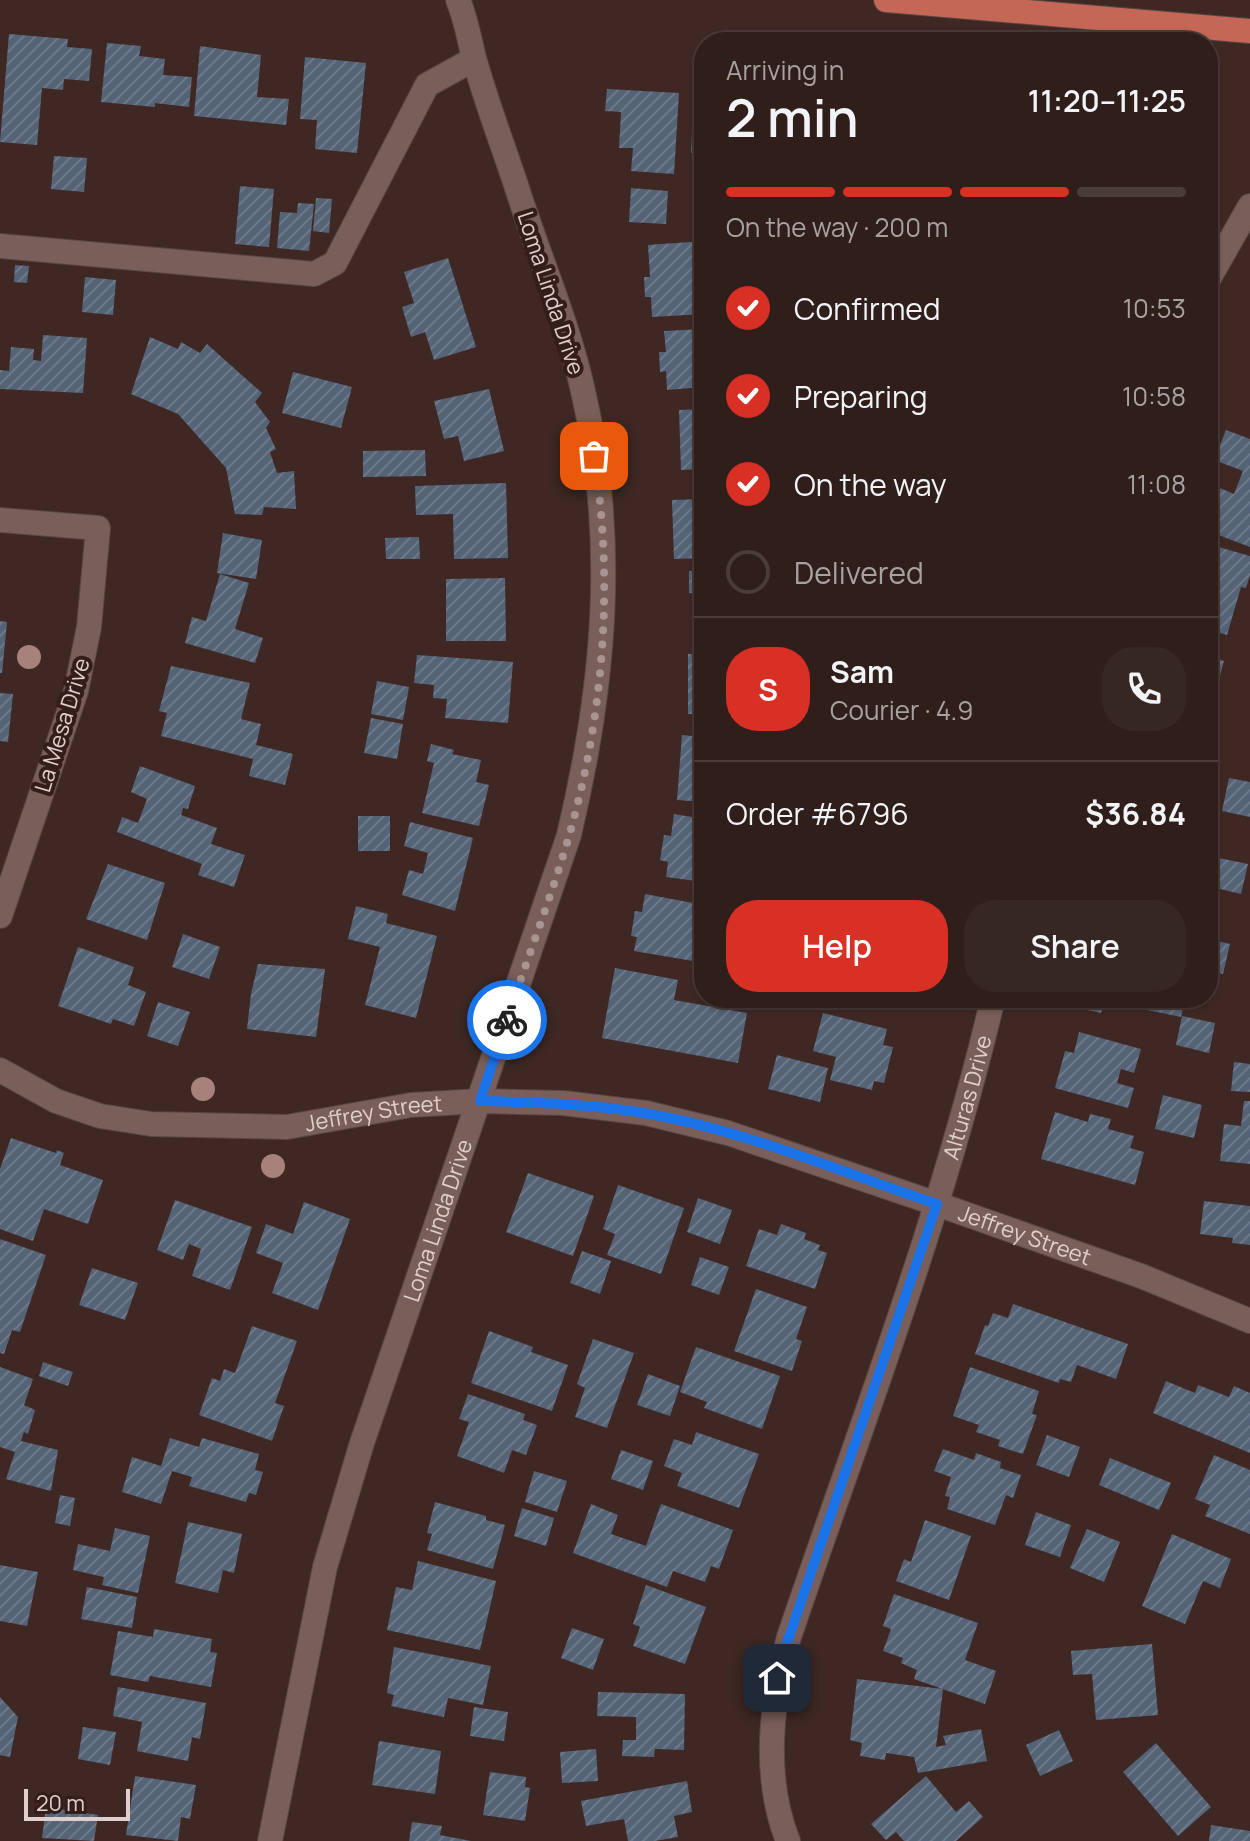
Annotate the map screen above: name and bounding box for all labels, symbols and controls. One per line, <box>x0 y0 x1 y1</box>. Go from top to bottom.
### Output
text: Arriving in <box>726 52 844 88</box>
text: 11:20–11:25 <box>1028 80 1186 121</box>
text: 2 min <box>726 82 859 153</box>
street label: Loma Linda Drive <box>510 208 592 379</box>
text: On the way · 200 m <box>726 209 948 245</box>
icon: check <box>726 286 770 330</box>
text: Confirmed <box>794 288 941 329</box>
text: 10:53 <box>1123 290 1186 326</box>
icon: check <box>726 374 770 418</box>
text: Preparing <box>794 376 928 417</box>
text: 10:58 <box>1122 378 1186 414</box>
pin <box>560 422 628 490</box>
icon: bag <box>572 434 616 478</box>
icon: check <box>726 462 770 506</box>
text: On the way <box>794 464 947 505</box>
text: 11:08 <box>1127 466 1186 502</box>
text: Delivered <box>794 552 924 593</box>
button: phone <box>1102 647 1186 731</box>
text: Sam <box>830 651 894 692</box>
street label: La Mesa Drive <box>27 654 97 796</box>
text: S <box>758 669 778 710</box>
text: Courier · 4.9 <box>830 692 973 728</box>
text: Order #6796 <box>726 793 909 834</box>
text: $36.84 <box>1085 793 1186 834</box>
button: Help <box>726 900 948 992</box>
button: Share <box>964 900 1186 992</box>
courier <box>467 980 547 1060</box>
icon: bike <box>485 998 529 1042</box>
street label: Alturas Drive <box>936 1032 998 1163</box>
street label: Jeffrey Street <box>303 1088 443 1139</box>
street label: Loma Linda Drive <box>396 1135 479 1306</box>
street label: Jeffrey Street <box>954 1198 1095 1272</box>
pin <box>743 1644 811 1712</box>
icon: home <box>755 1656 799 1700</box>
scale bar <box>24 1785 130 1821</box>
text: 20 m <box>36 1788 85 1818</box>

